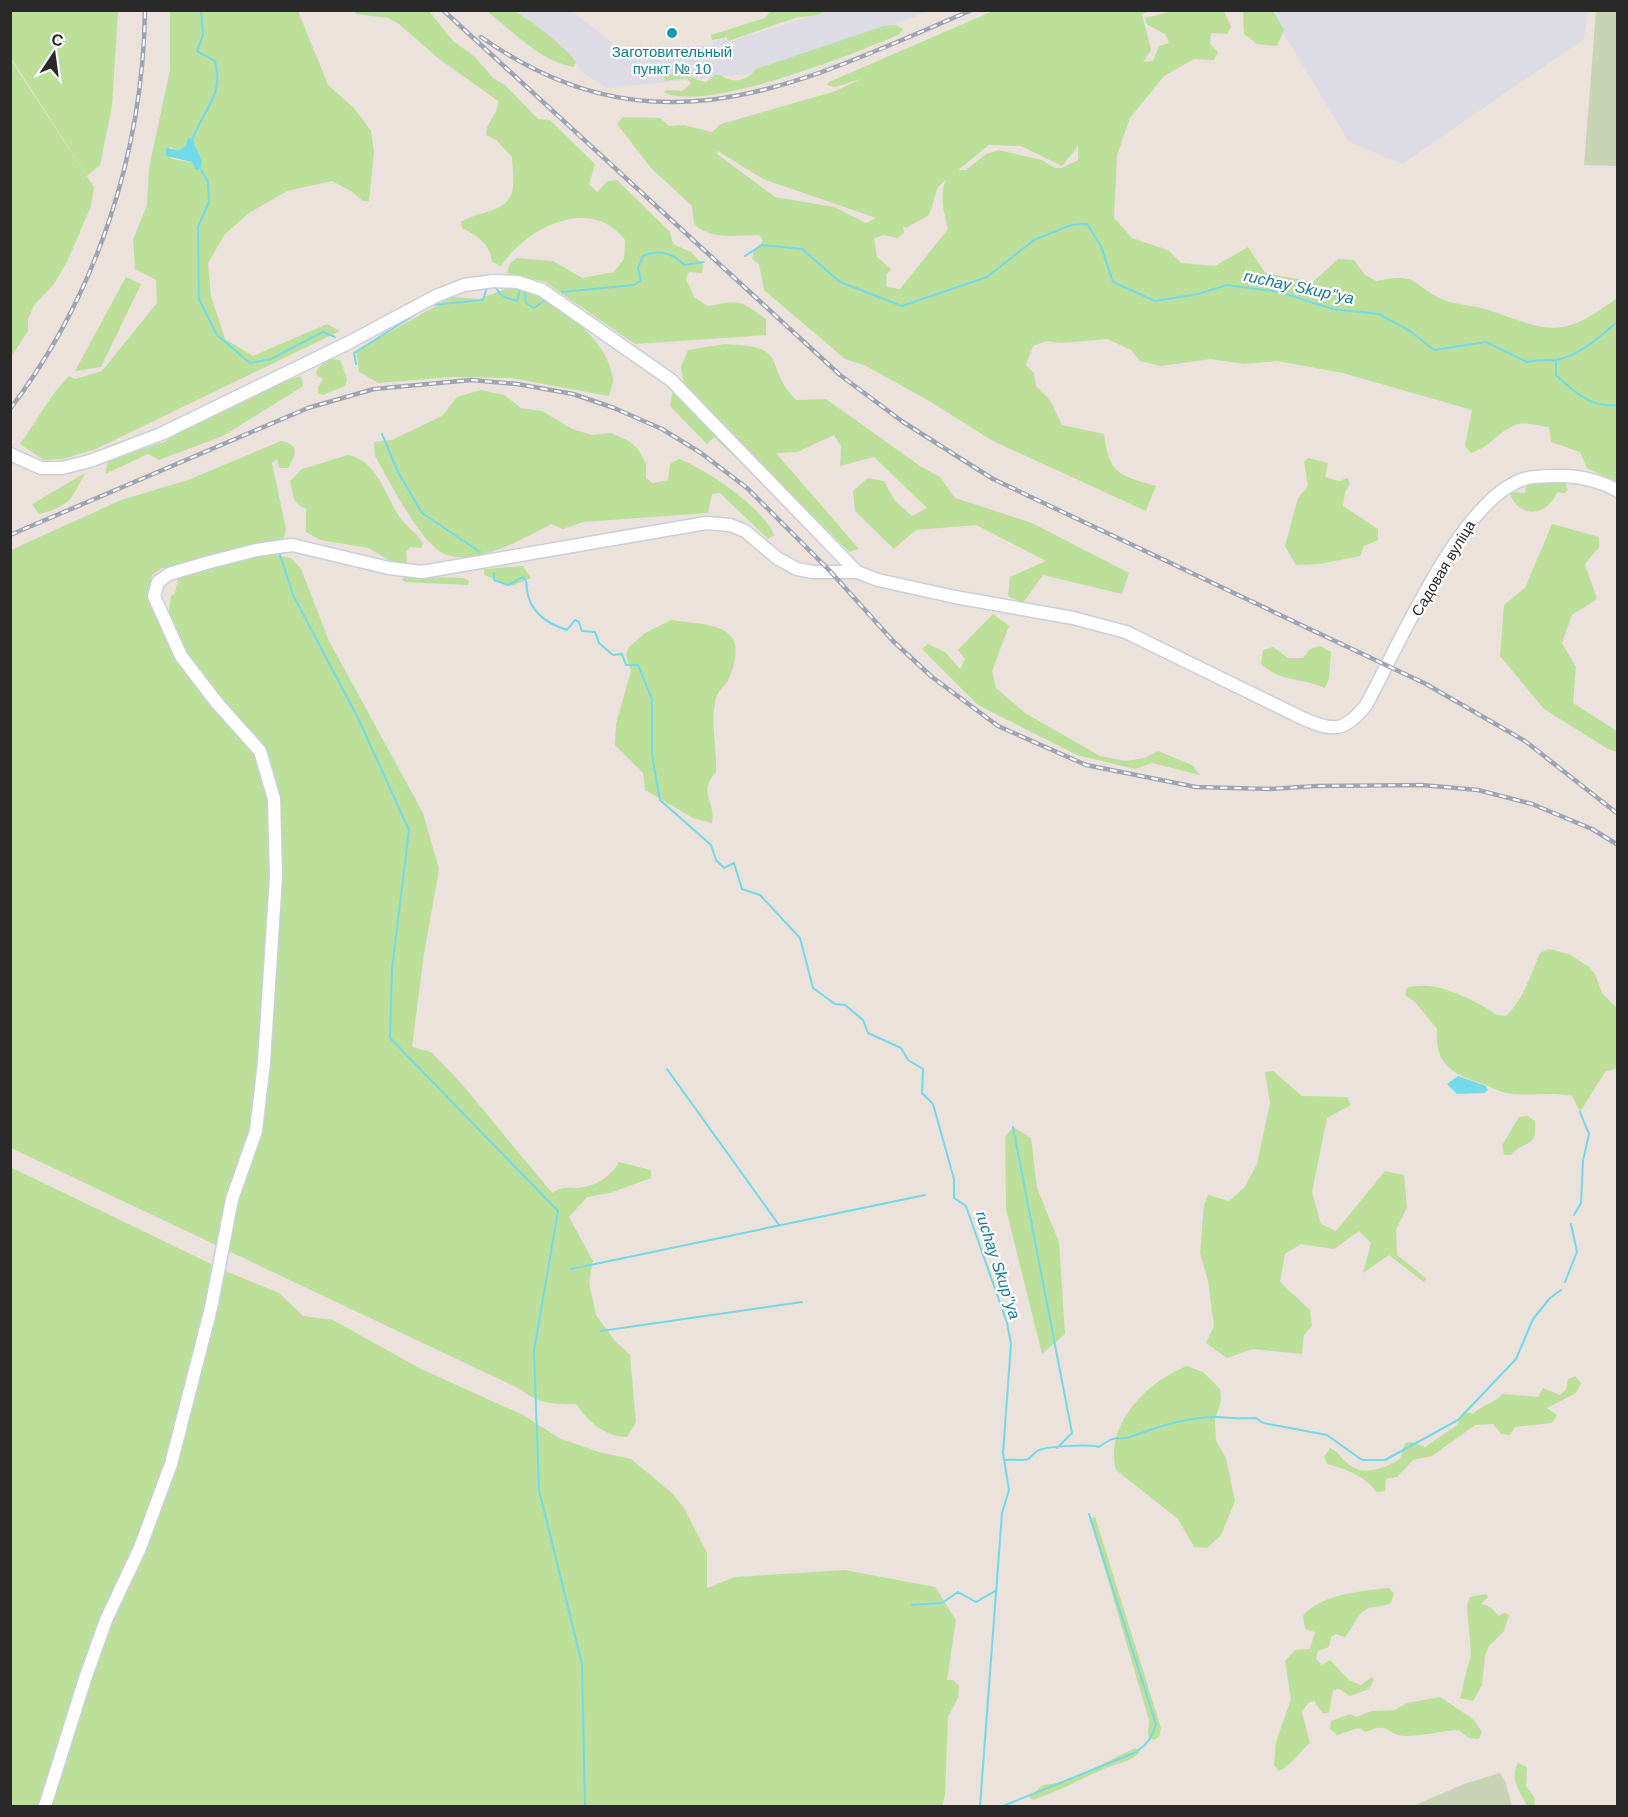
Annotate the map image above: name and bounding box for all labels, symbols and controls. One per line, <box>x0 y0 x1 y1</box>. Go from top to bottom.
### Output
north arrow <box>24 24 84 84</box>
marker: Заготовительный пункт № 10 <box>665 26 679 40</box>
text: С <box>50 30 65 50</box>
place label: Заготовительный пункт № 10 <box>612 43 732 77</box>
water label: ruchay Skup’’ya <box>1242 267 1356 307</box>
street label: Садовая вуліца <box>1408 516 1479 619</box>
water label: ruchay Skup’’ya <box>973 1209 1023 1321</box>

